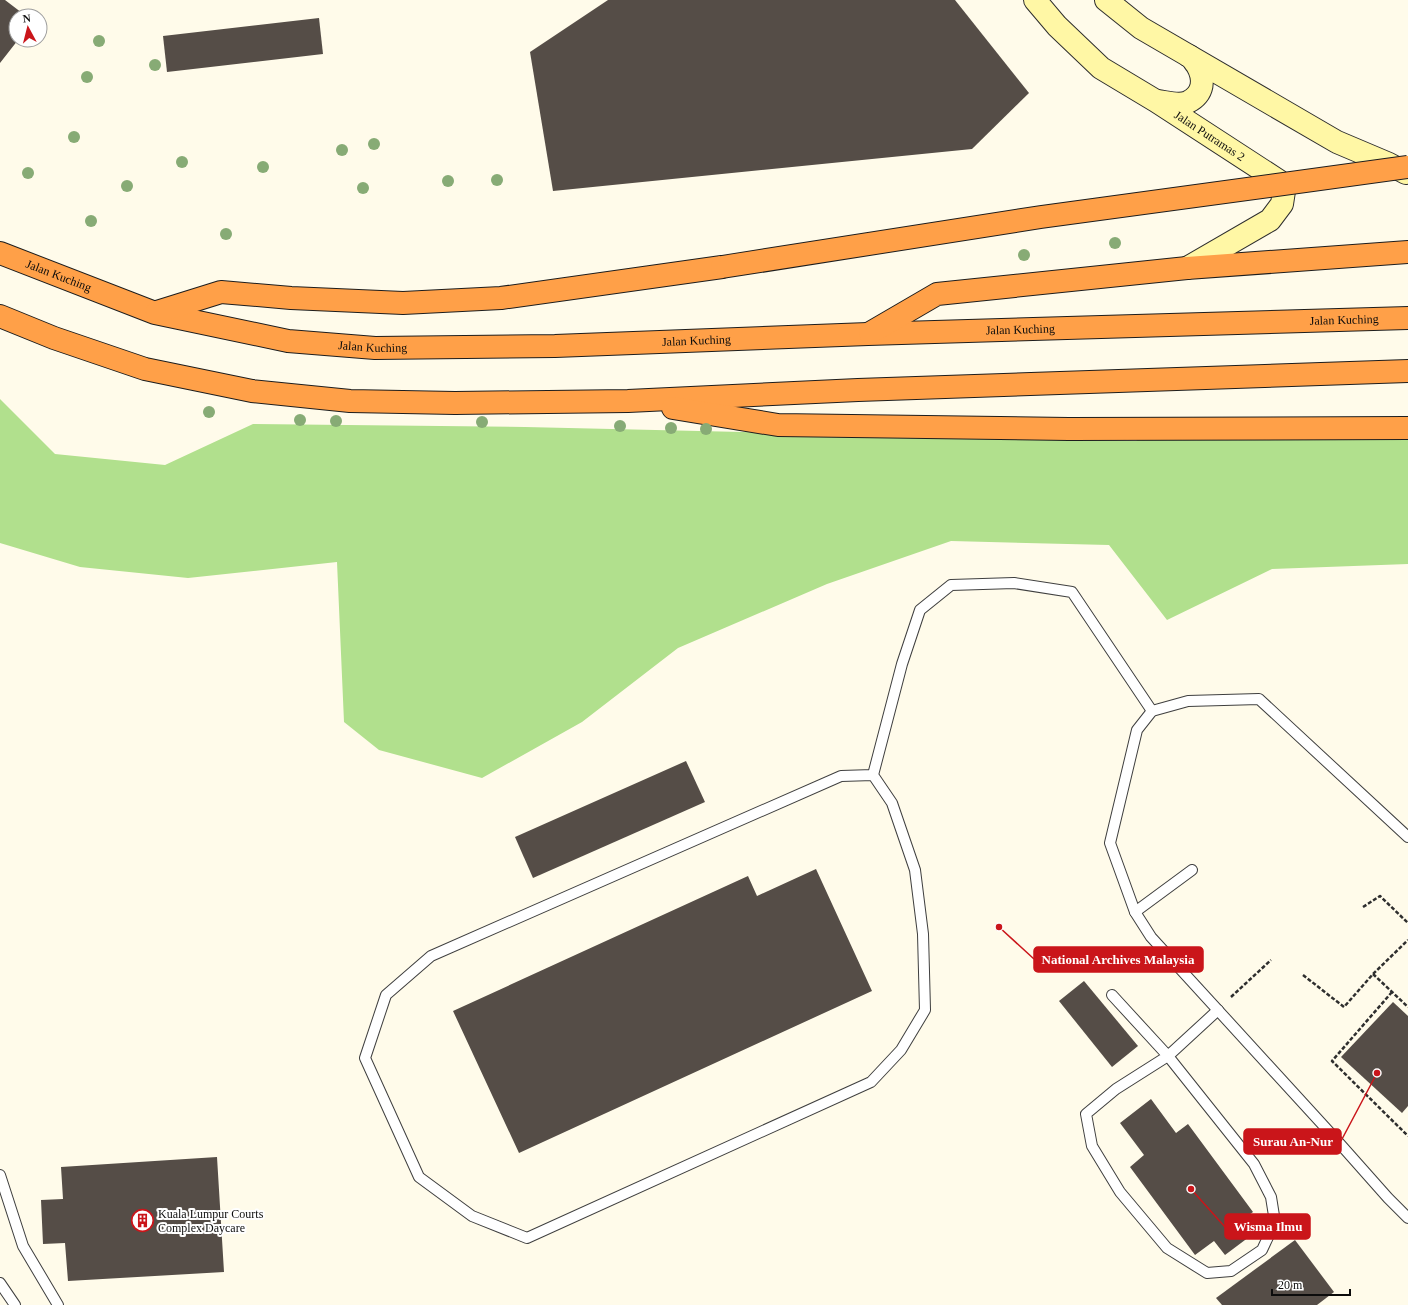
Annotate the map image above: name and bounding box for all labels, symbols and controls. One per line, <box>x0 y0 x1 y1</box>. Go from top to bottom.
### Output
north arrow <box>8 8 48 48</box>
text: N <box>22 12 32 25</box>
street label: Jalan Putramas 2 <box>1172 108 1248 164</box>
street label: Jalan Kuching <box>24 257 93 295</box>
street label: Jalan Kuching <box>1309 312 1379 328</box>
street label: Jalan Kuching <box>986 321 1055 338</box>
street label: Jalan Kuching <box>662 332 731 349</box>
street label: Jalan Kuching <box>338 338 407 355</box>
callout: National Archives Malaysia <box>1034 947 1203 972</box>
text: National Archives Malaysia <box>1042 952 1195 967</box>
callout: Surau An-Nur <box>1244 1129 1341 1154</box>
text: Surau An-Nur <box>1253 1134 1333 1149</box>
place label: Kuala Lumpur Courts Complex Daycare <box>158 1207 264 1235</box>
building icon: Kuala Lumpur Courts Complex Daycare <box>130 1208 156 1234</box>
callout: Wisma Ilmu <box>1225 1214 1310 1239</box>
text: Wisma Ilmu <box>1234 1219 1302 1234</box>
scale bar <box>1272 1271 1350 1297</box>
text: 20 m <box>1278 1278 1303 1292</box>

